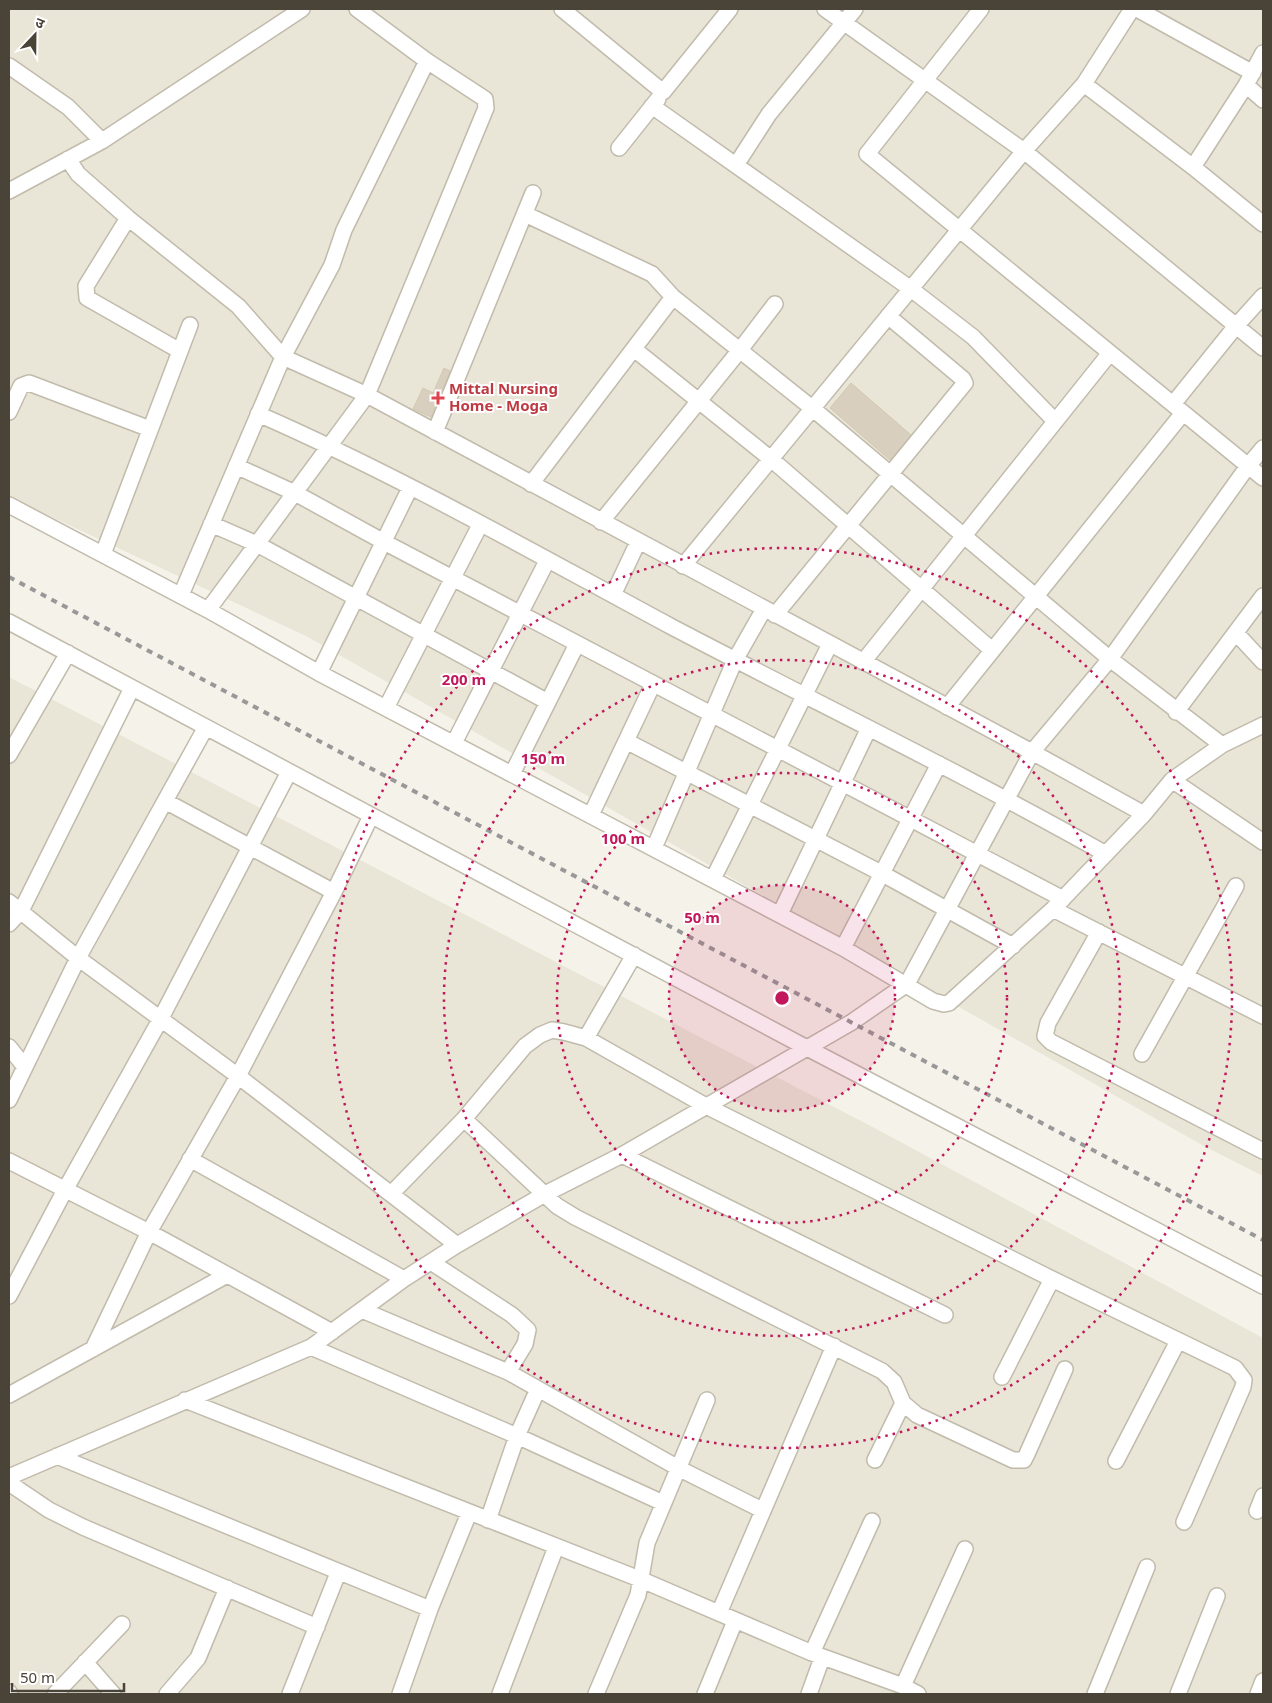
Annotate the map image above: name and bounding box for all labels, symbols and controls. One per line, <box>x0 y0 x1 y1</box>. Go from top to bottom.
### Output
north arrow <box>10 10 60 60</box>
text: उ <box>33 12 48 33</box>
place label: Mittal Nursing Home - Moga <box>449 378 558 415</box>
marker: Mittal Nursing Home - Moga <box>431 391 445 405</box>
text: 200 m <box>442 669 486 689</box>
text: 150 m <box>521 748 565 768</box>
text: 100 m <box>601 828 645 848</box>
text: 50 m <box>684 907 720 927</box>
centre of rings <box>773 989 791 1007</box>
scale bar <box>12 1660 125 1692</box>
text: 50 m <box>20 1667 55 1687</box>

